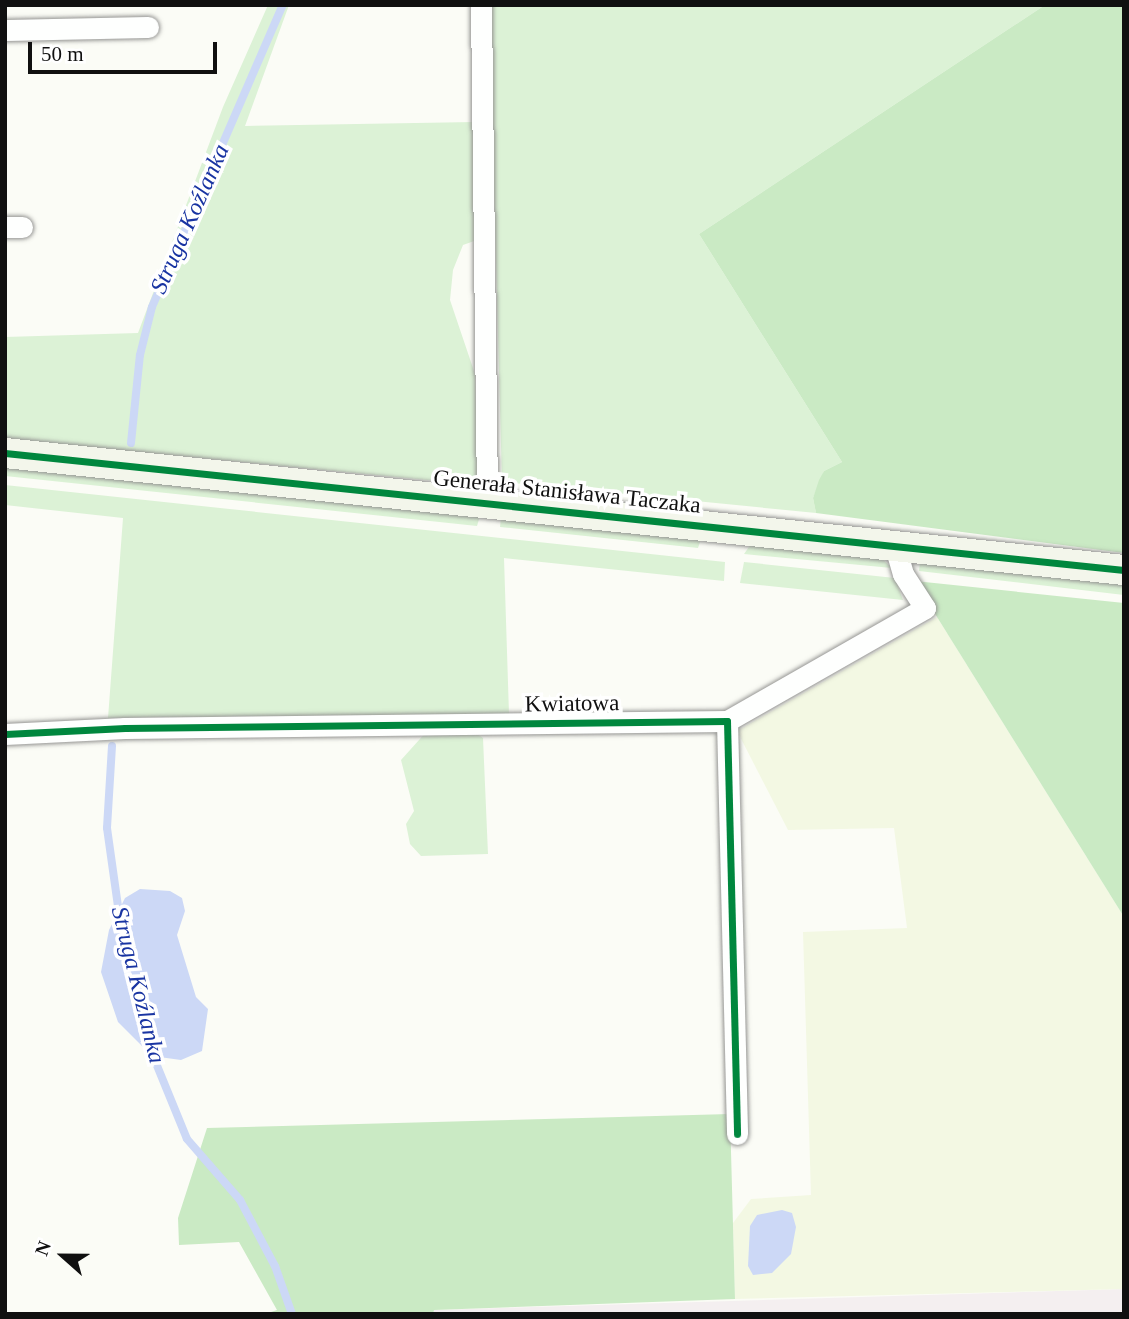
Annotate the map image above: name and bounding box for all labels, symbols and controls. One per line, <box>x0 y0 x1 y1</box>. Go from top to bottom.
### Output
scale bar <box>32 28 220 72</box>
text: 50 m <box>41 42 84 66</box>
water label: Struga Koźlanka <box>144 140 236 298</box>
street label: Generała Stanisława Taczaka <box>432 464 702 520</box>
street label: Kwiatowa <box>525 689 619 719</box>
water label: Struga Koźlanka <box>105 904 171 1066</box>
north arrow <box>28 1221 98 1291</box>
text: N <box>31 1238 55 1258</box>

